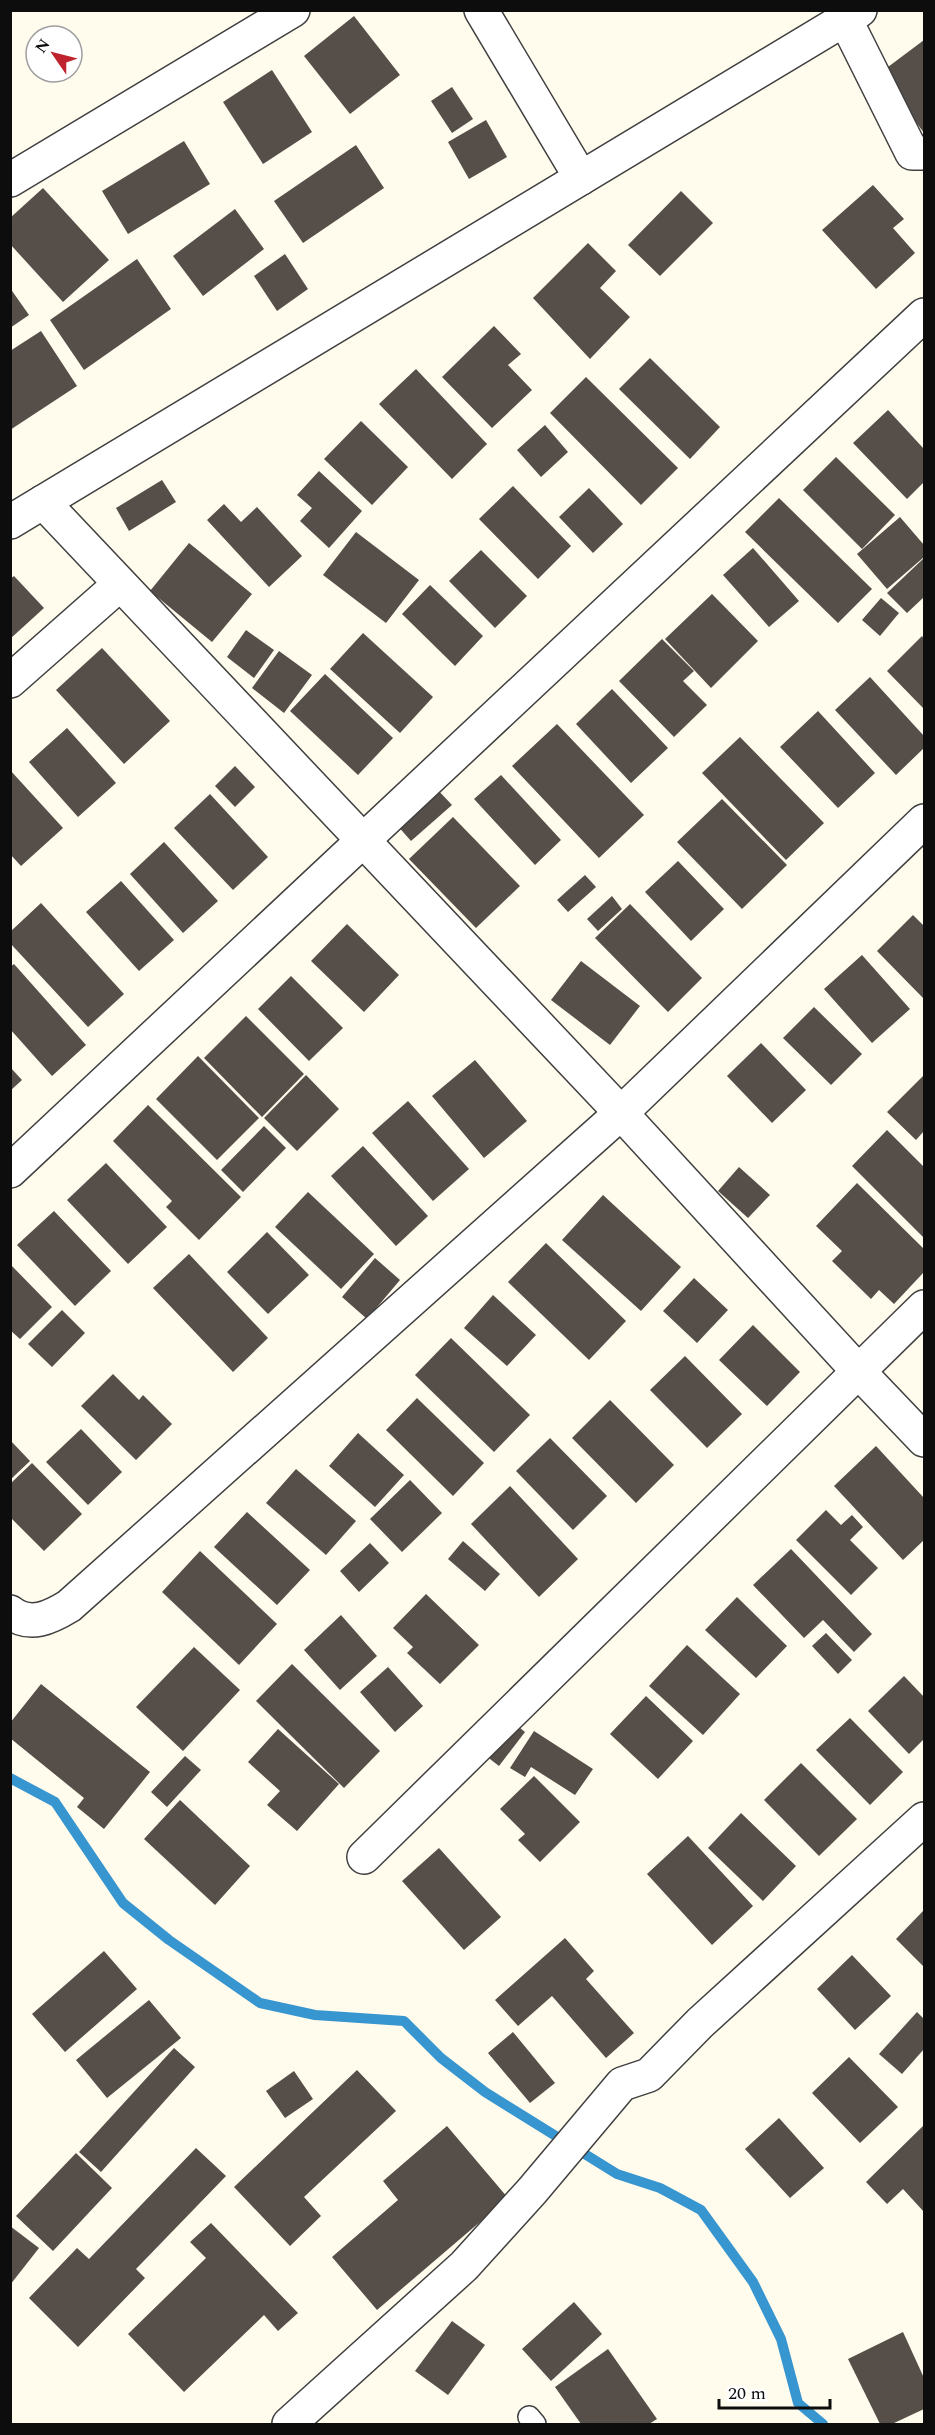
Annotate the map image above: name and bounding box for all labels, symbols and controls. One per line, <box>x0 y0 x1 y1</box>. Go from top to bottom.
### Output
north arrow <box>24 24 84 84</box>
text: N <box>29 34 56 58</box>
scale bar <box>719 2372 830 2410</box>
text: 20 m <box>728 2380 766 2407</box>

